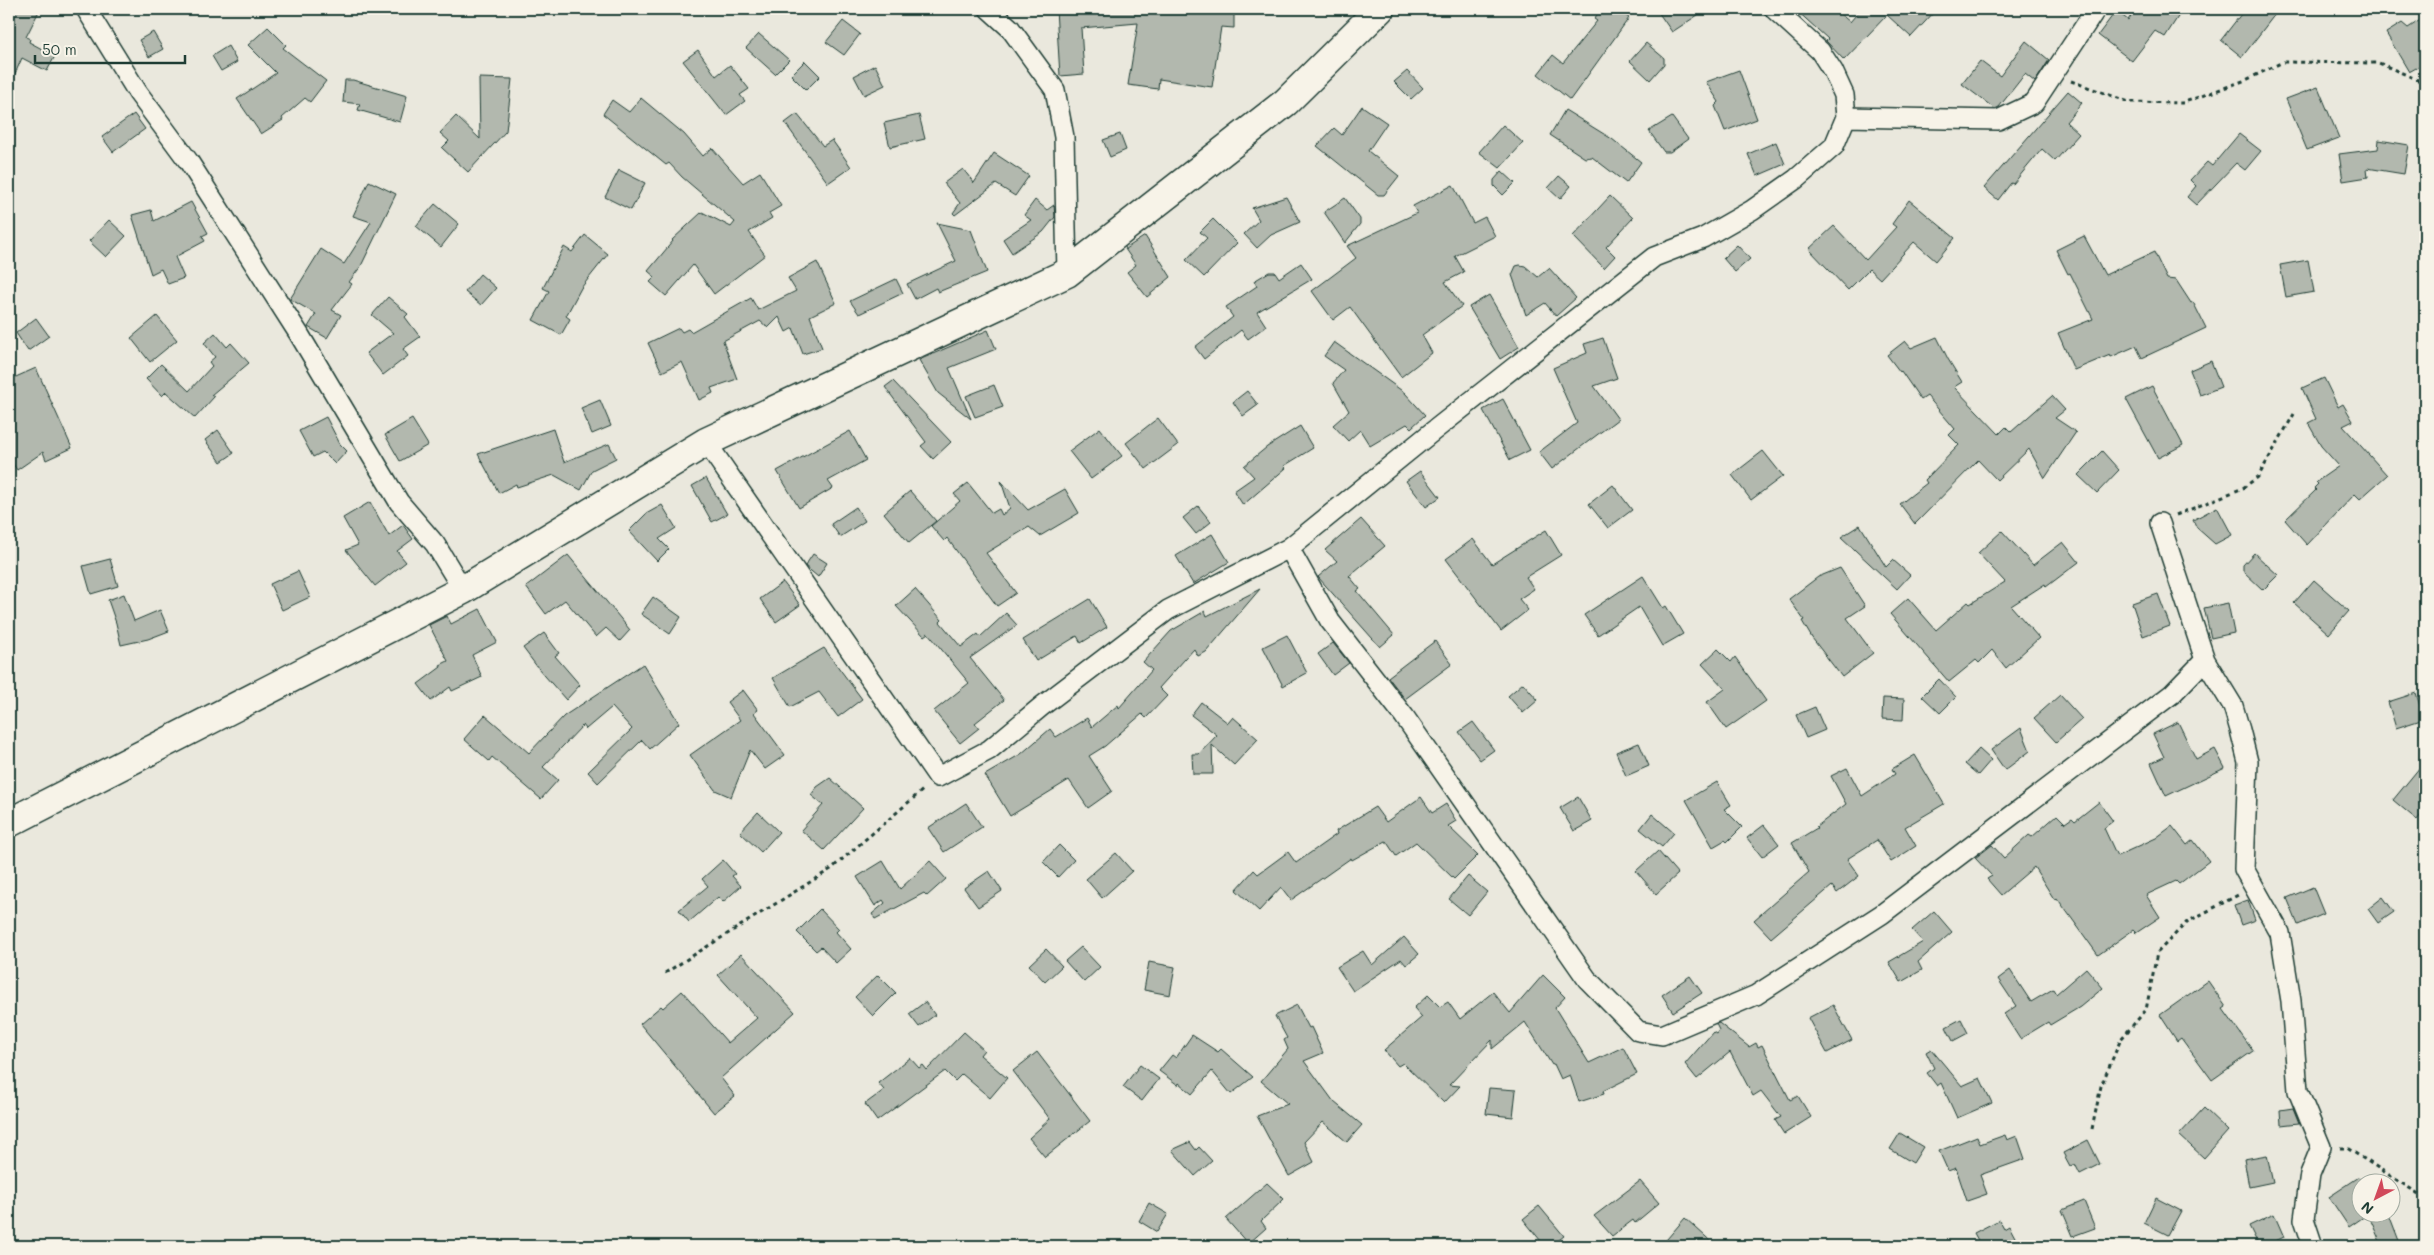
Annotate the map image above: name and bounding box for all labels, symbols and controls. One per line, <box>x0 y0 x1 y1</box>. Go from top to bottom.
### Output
scale bar <box>35 32 185 64</box>
text: 50 m <box>42 39 77 59</box>
north arrow <box>2352 1172 2402 1222</box>
text: N <box>2357 1198 2377 1219</box>

